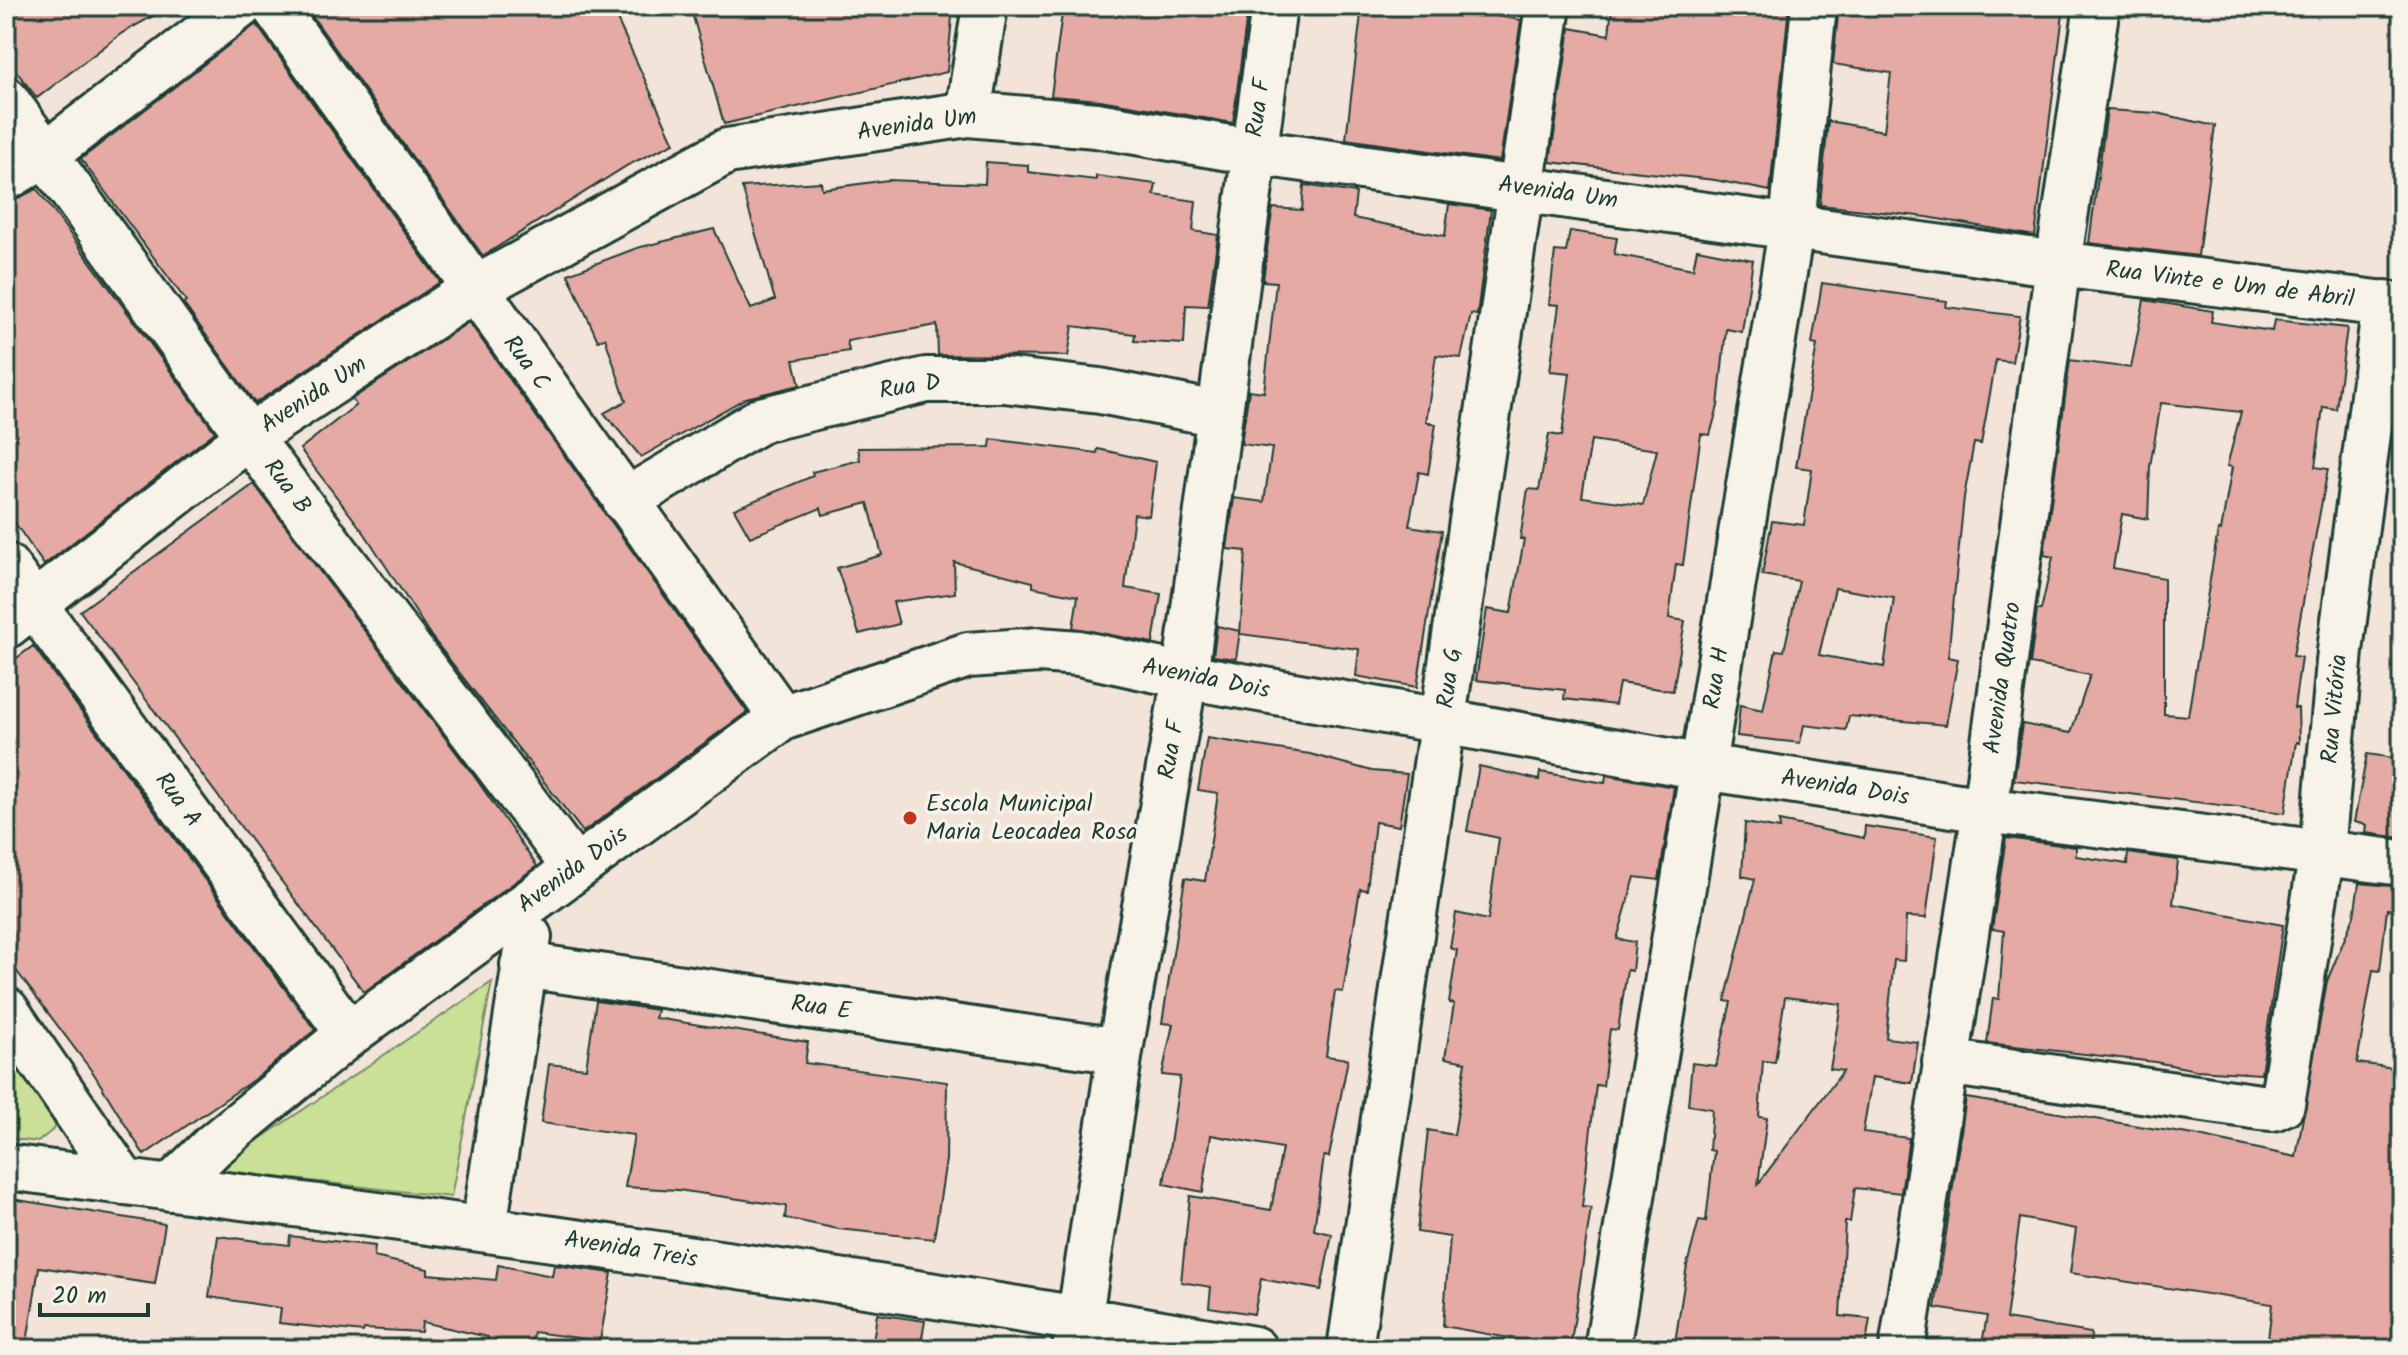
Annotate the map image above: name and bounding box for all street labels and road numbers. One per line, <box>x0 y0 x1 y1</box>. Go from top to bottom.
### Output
street label: Rua F <box>1236 74 1283 140</box>
street label: Avenida Um <box>855 97 979 153</box>
street label: Avenida Um <box>1496 165 1620 221</box>
street label: Rua Vinte e Um de Abril <box>2104 250 2357 320</box>
street label: Rua C <box>492 327 560 399</box>
street label: Avenida Um <box>253 346 375 444</box>
street label: Rua D <box>876 363 944 411</box>
street label: Rua B <box>253 451 321 523</box>
street label: Avenida Quatro <box>1973 599 2033 757</box>
street label: Rua H <box>1693 644 1741 712</box>
street label: Rua G <box>1426 645 1474 711</box>
street label: Avenida Dois <box>1139 648 1273 710</box>
street label: Rua Vitória <box>2311 653 2359 765</box>
street label: Rua F <box>1148 715 1197 782</box>
street label: Avenida Dois <box>1778 759 1912 817</box>
street label: Rua A <box>144 764 212 836</box>
street label: Avenida Dois <box>509 816 637 924</box>
street label: Rua E <box>788 984 855 1032</box>
street label: Avenida Treis <box>562 1220 700 1280</box>

